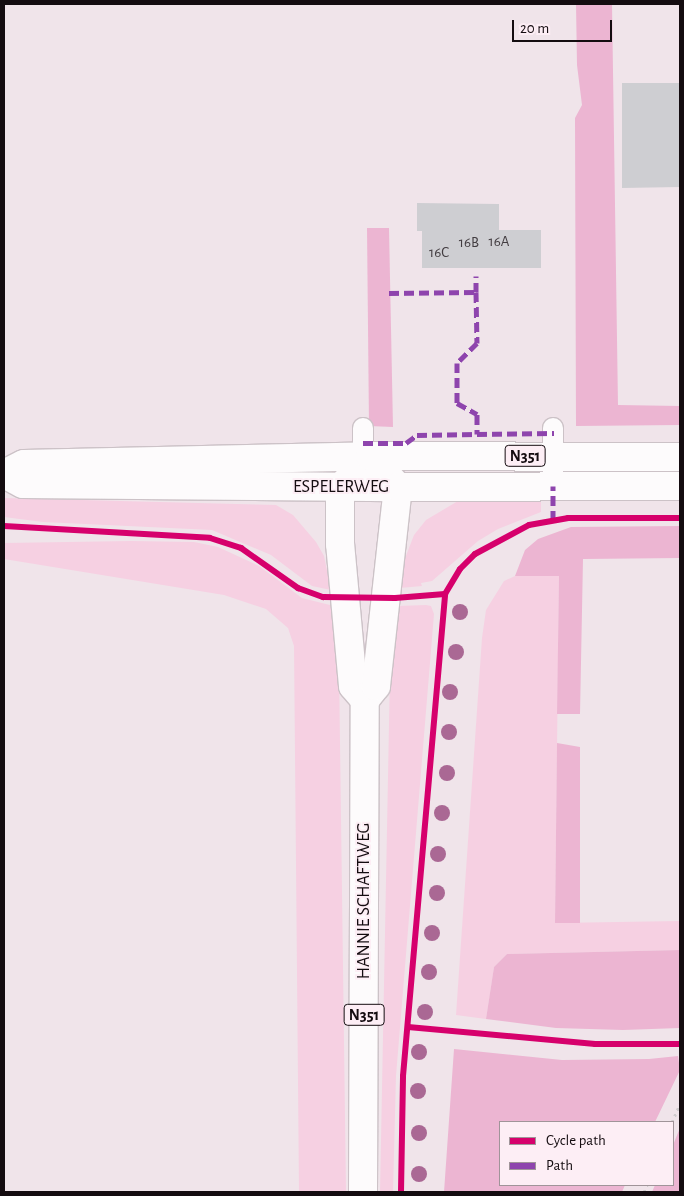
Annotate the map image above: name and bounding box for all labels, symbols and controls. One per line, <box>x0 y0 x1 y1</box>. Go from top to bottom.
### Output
scale bar <box>514 10 614 42</box>
text: 20 m <box>520 21 549 36</box>
house number: 16A <box>489 233 509 251</box>
house number: 16B <box>459 234 479 252</box>
house number: 16C <box>429 244 449 262</box>
road number: N351 <box>504 442 546 470</box>
street label: ESPELERWEG <box>293 476 389 498</box>
street label: HANNIE SCHAFTWEG <box>353 823 375 979</box>
road number: N351 <box>343 1002 385 1028</box>
legend <box>499 1121 674 1186</box>
text: Cycle path <box>546 1133 606 1148</box>
text: Path <box>546 1158 573 1173</box>

